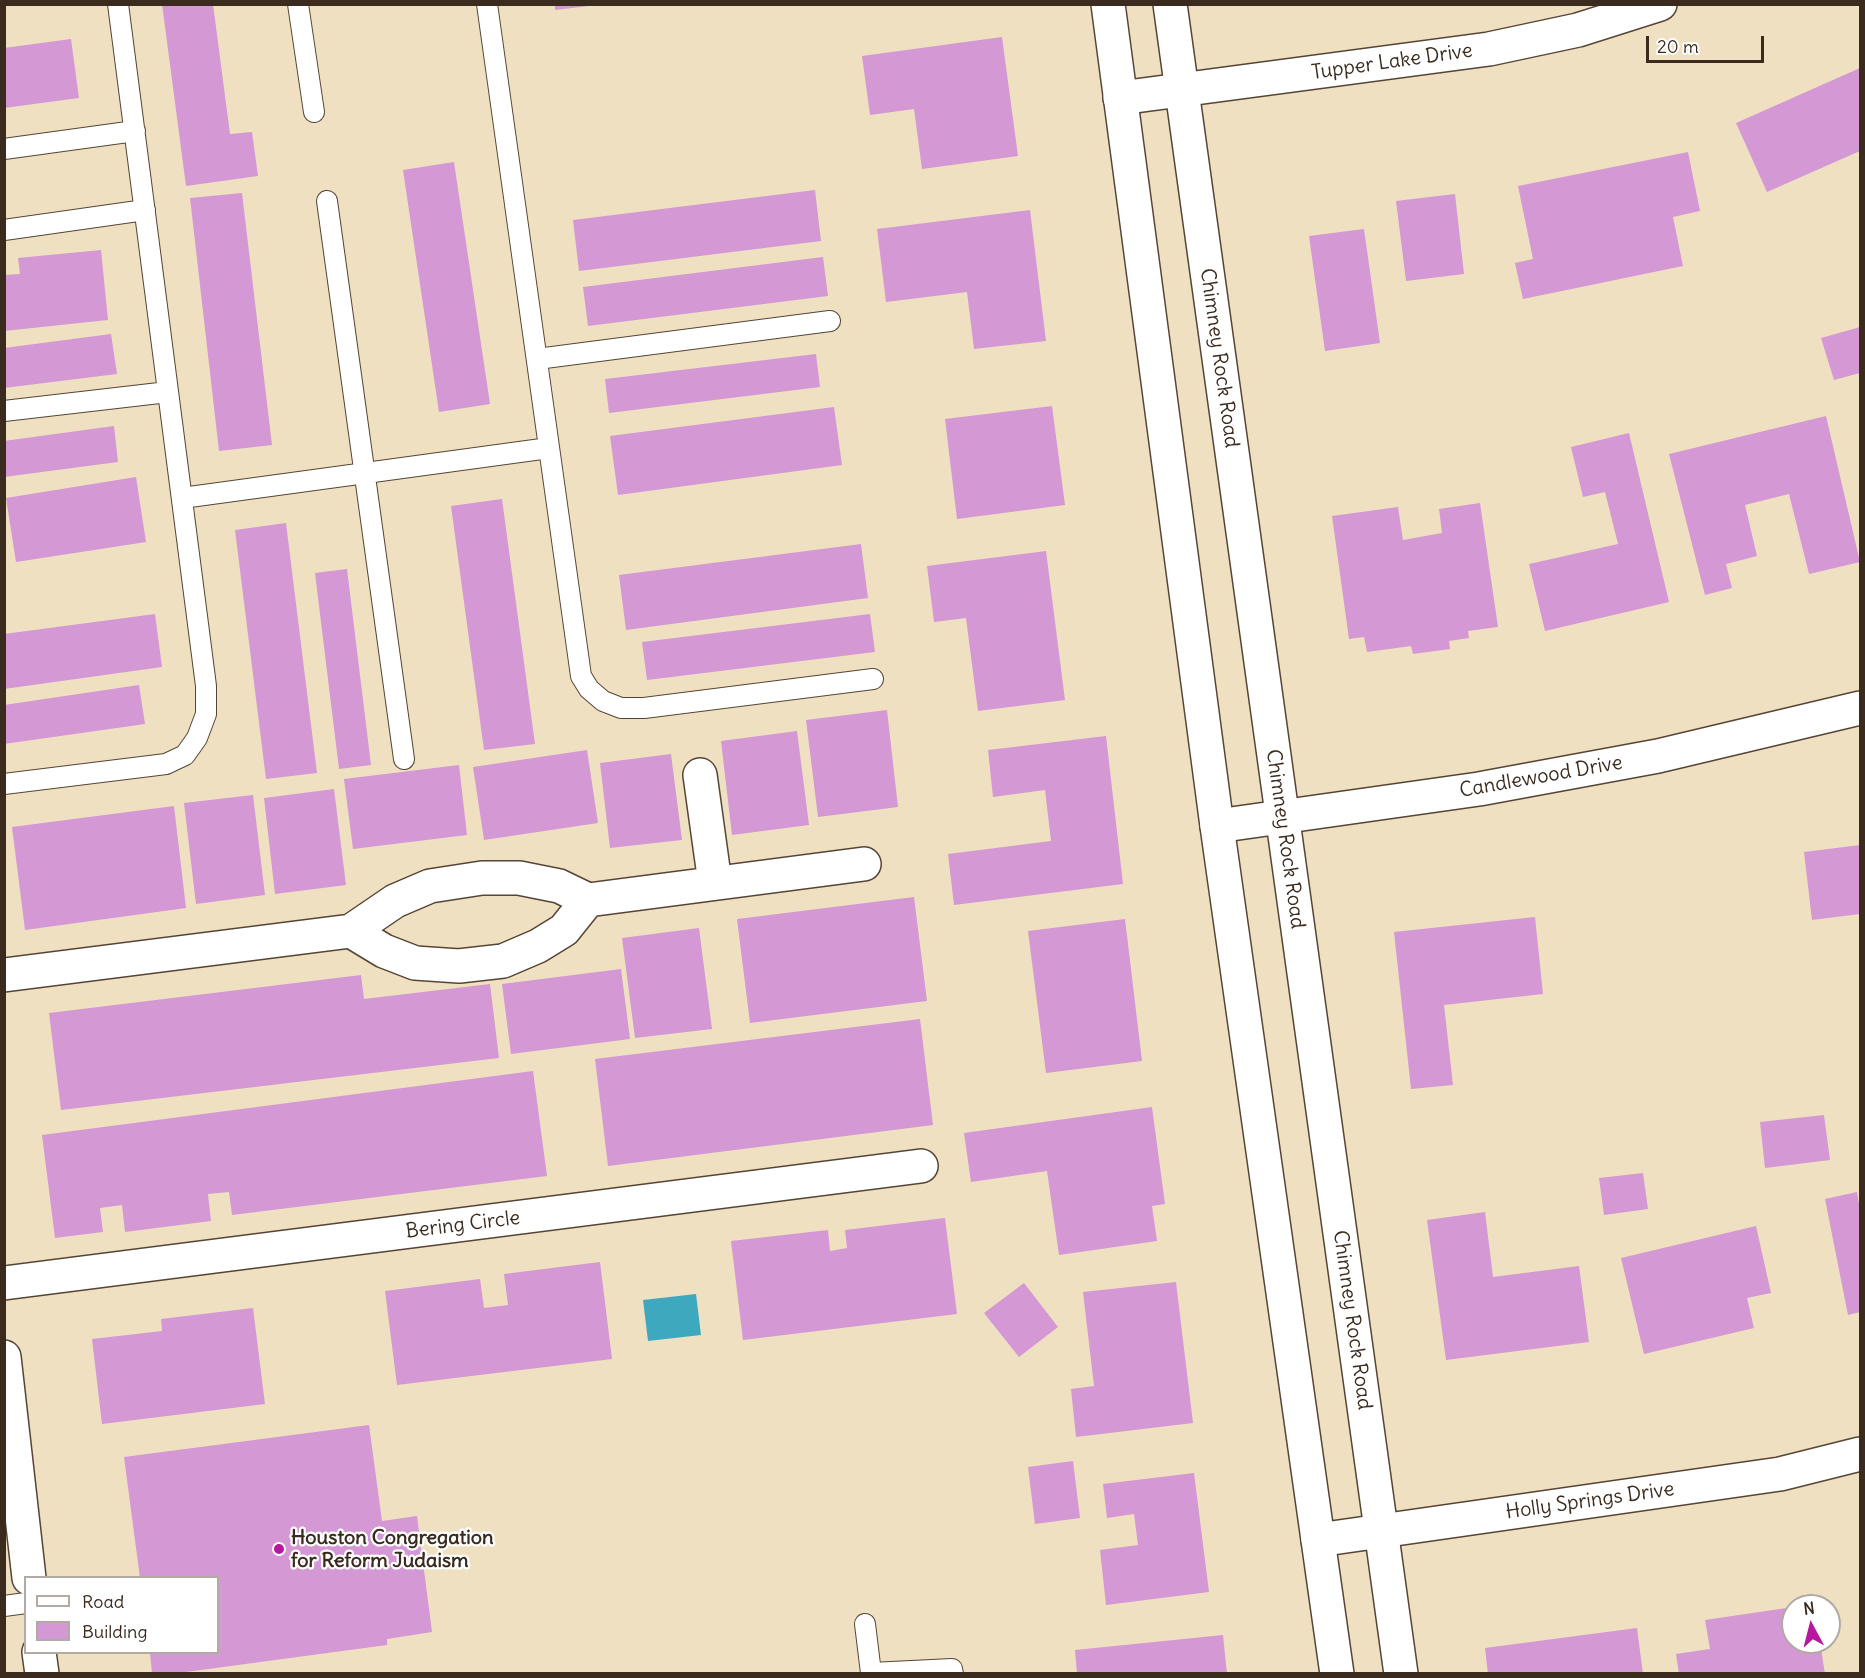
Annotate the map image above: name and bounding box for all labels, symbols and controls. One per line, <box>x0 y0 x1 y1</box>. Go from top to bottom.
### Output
scale bar <box>1649 24 1768 62</box>
text: 20 m <box>1657 35 1699 58</box>
street label: Tupper Lake Drive <box>1310 39 1474 85</box>
street label: Chimney Rock Road <box>1195 267 1243 449</box>
street label: Chimney Rock Road <box>1261 748 1309 930</box>
street label: Candlewood Drive <box>1458 751 1624 803</box>
street label: Bering Circle <box>404 1206 522 1244</box>
street label: Chimney Rock Road <box>1328 1229 1376 1411</box>
street label: Holly Springs Drive <box>1504 1477 1676 1525</box>
place label: Houston Congregation for Reform Judaism <box>291 1526 494 1573</box>
marker: Houston Congregation for Reform Judaism <box>272 1542 286 1556</box>
legend <box>24 1576 219 1654</box>
text: Road <box>82 1590 124 1613</box>
north arrow <box>1781 1594 1841 1654</box>
text: N <box>1802 1598 1816 1619</box>
text: Building <box>82 1620 147 1643</box>

